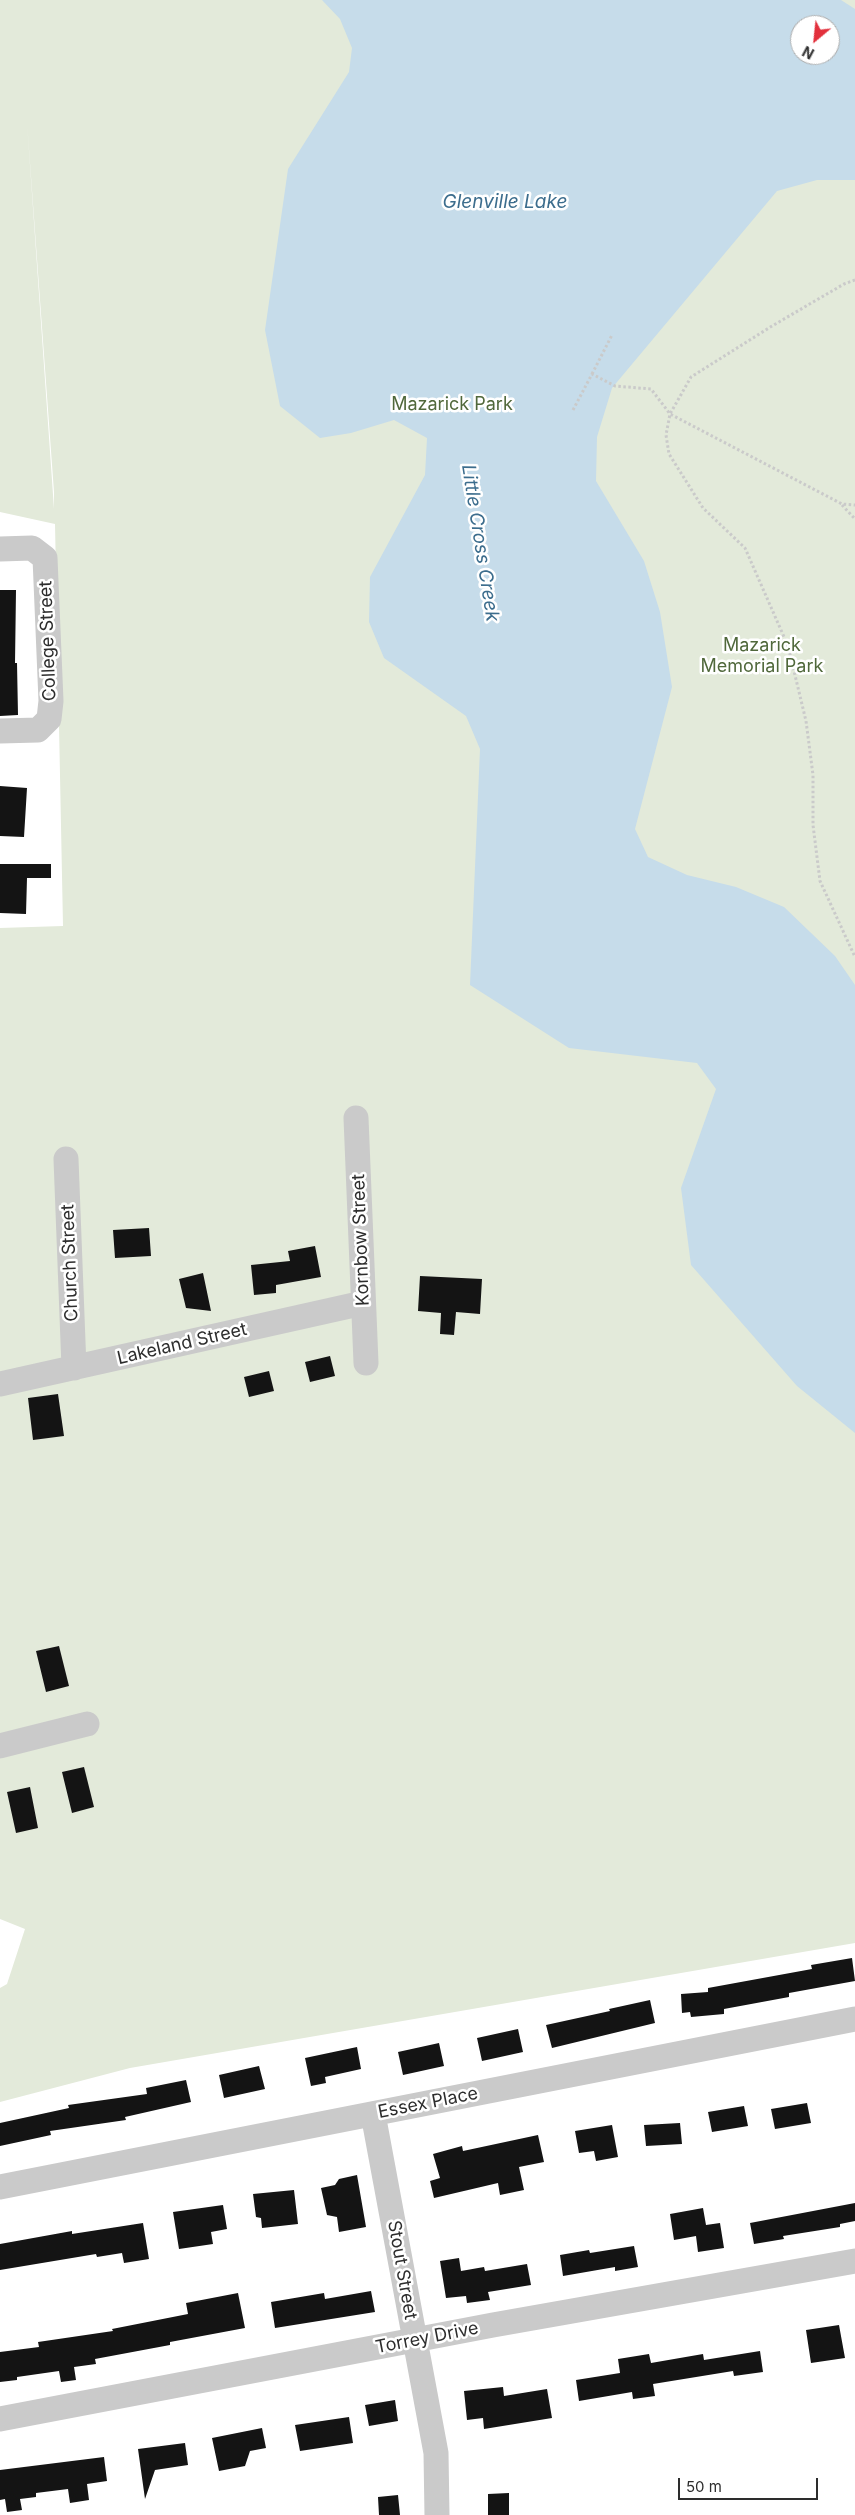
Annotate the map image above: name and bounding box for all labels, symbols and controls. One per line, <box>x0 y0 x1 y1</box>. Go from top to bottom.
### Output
north arrow <box>790 15 840 65</box>
text: N <box>799 43 817 63</box>
water label: Glenville Lake <box>443 191 567 213</box>
park label: Mazarick Park <box>391 394 513 416</box>
water label: Little Cross Creek <box>456 463 504 623</box>
street label: College Street <box>35 580 61 702</box>
park label: Mazarick Memorial Park <box>701 635 823 678</box>
street label: Kornbow Street <box>348 1174 374 1306</box>
street label: Church Street <box>57 1204 83 1322</box>
street label: Lakeland Street <box>115 1319 249 1369</box>
street label: Essex Place <box>376 2083 480 2123</box>
street label: Stout Street <box>383 2219 421 2321</box>
street label: Torrey Drive <box>374 2317 480 2359</box>
scale bar <box>680 2468 820 2500</box>
text: 50 m <box>686 2477 722 2496</box>

